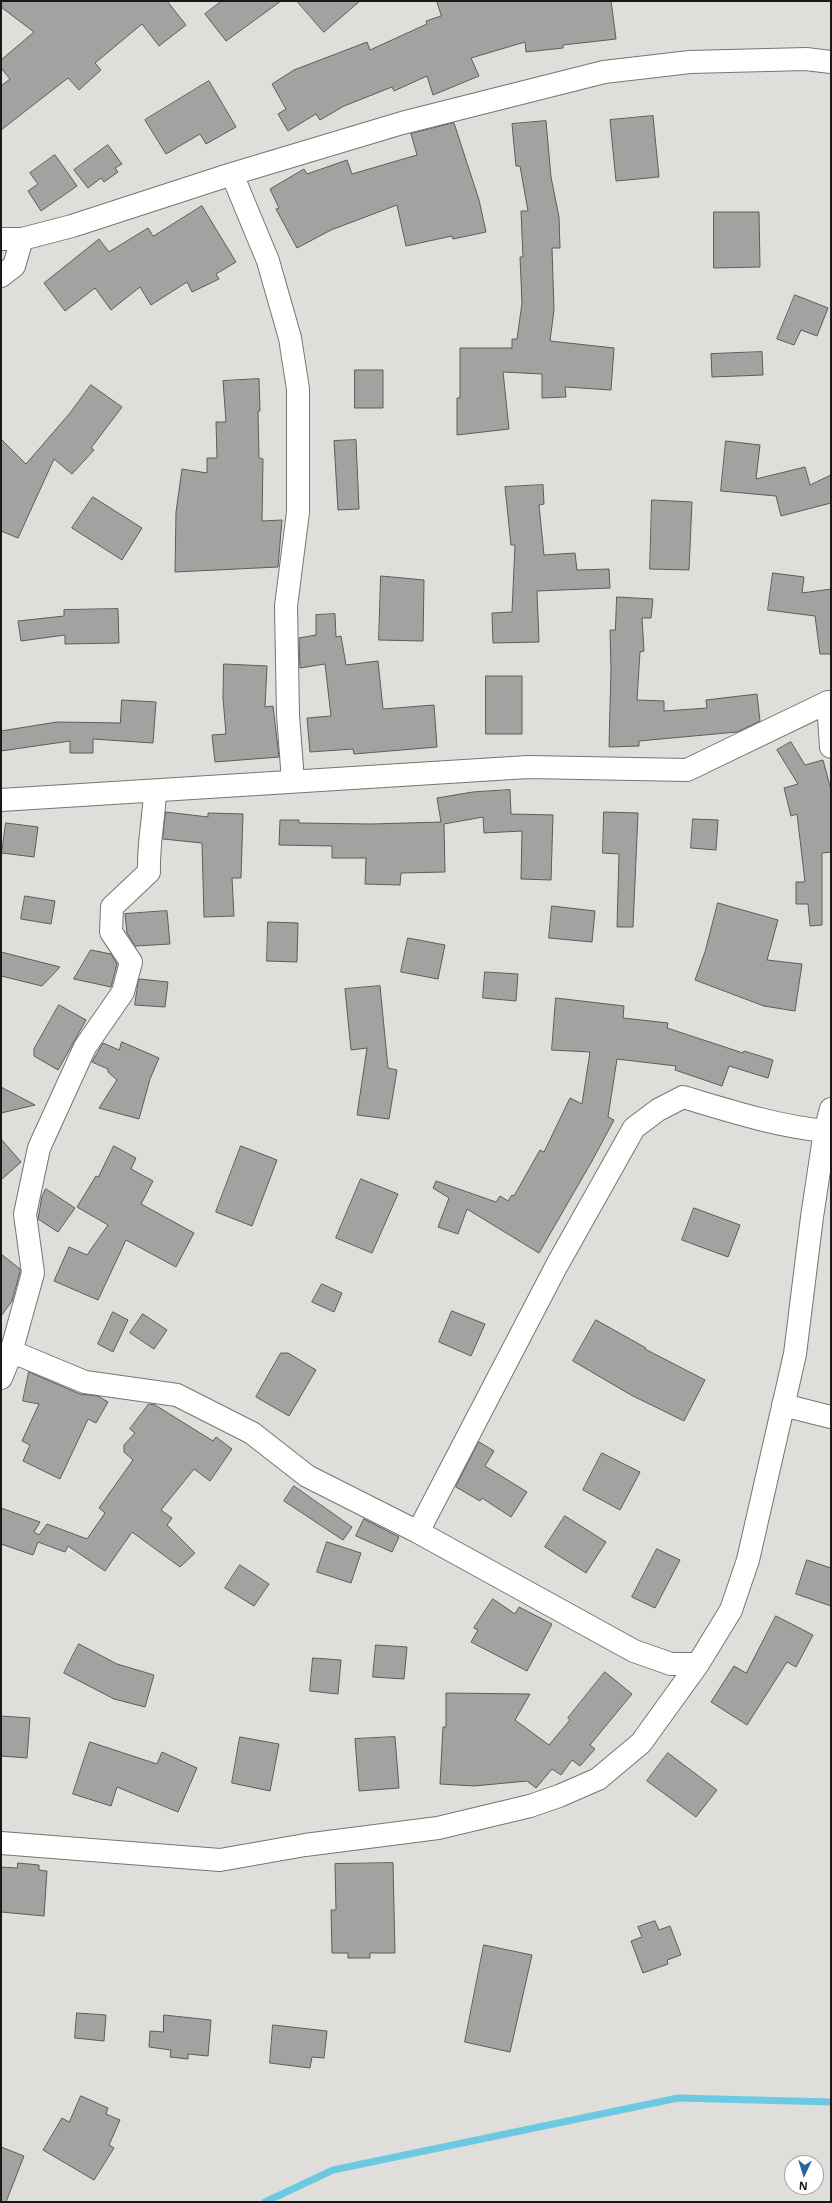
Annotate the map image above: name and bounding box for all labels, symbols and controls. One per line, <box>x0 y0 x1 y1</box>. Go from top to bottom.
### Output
north arrow <box>784 2155 824 2195</box>
text: N <box>798 2179 808 2194</box>

